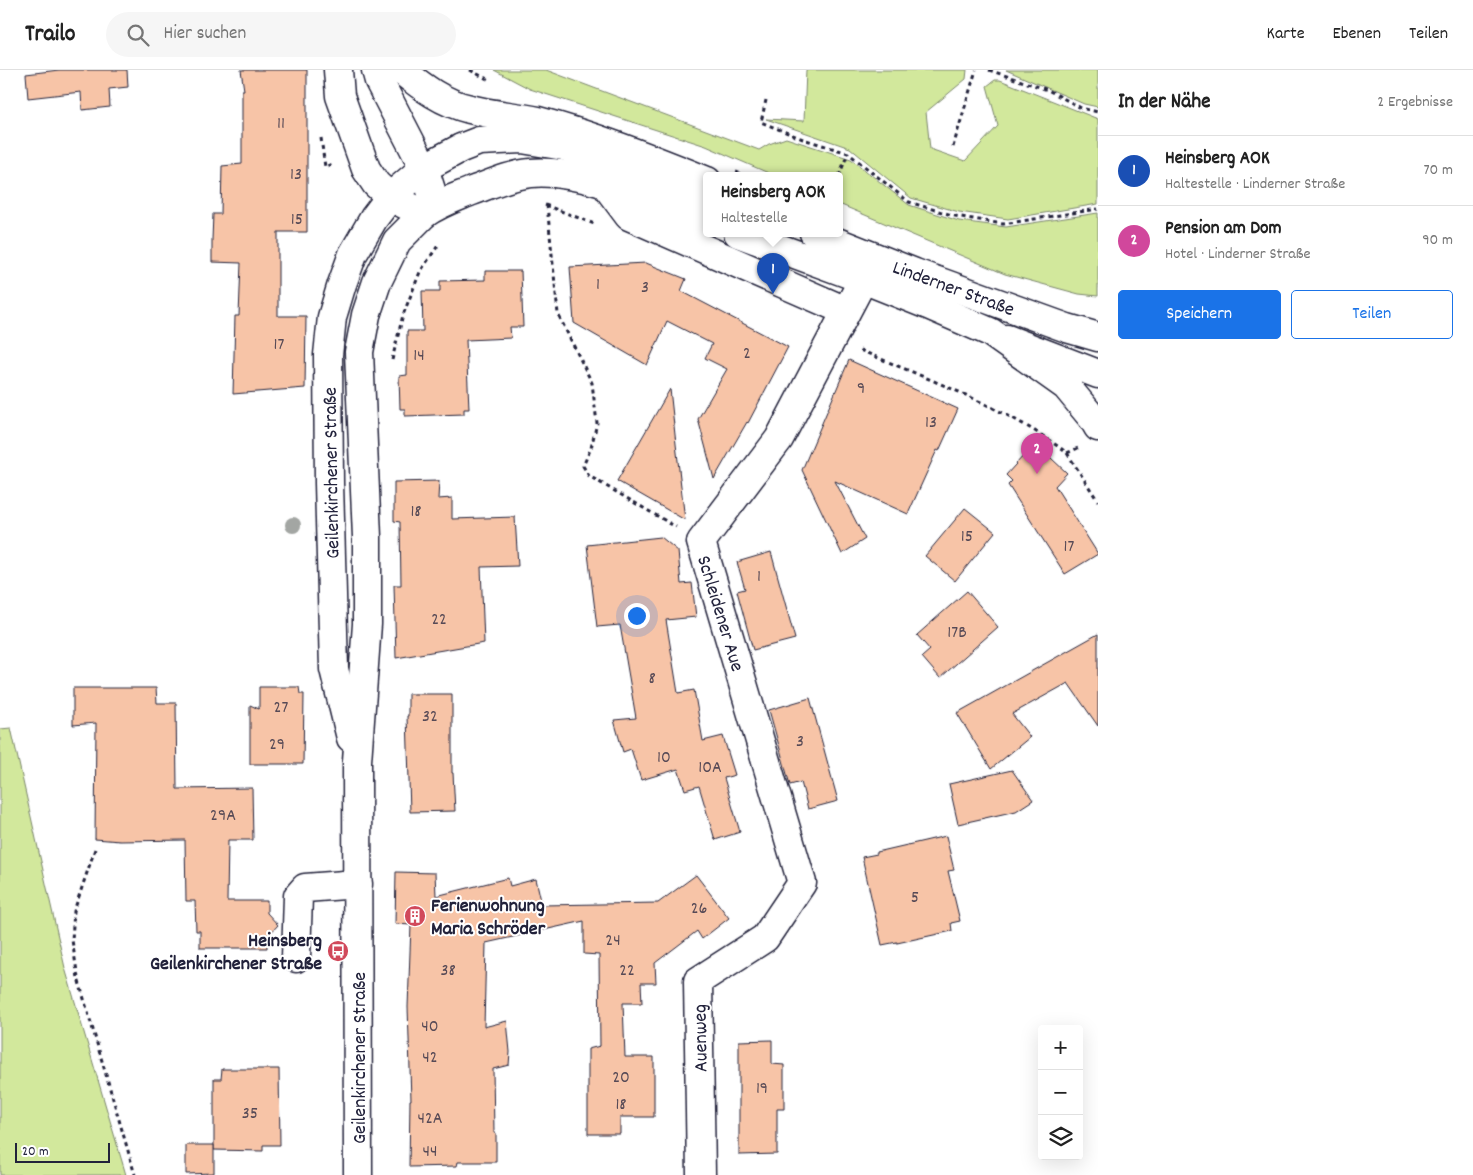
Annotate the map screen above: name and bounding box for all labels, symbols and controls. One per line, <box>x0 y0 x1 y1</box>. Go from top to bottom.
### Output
search box <box>106 12 456 57</box>
text: Trailo <box>25 18 76 52</box>
icon: search <box>124 21 152 49</box>
text: Hier suchen <box>164 21 246 48</box>
text: Karte <box>1267 22 1305 47</box>
text: Ebenen <box>1333 22 1381 47</box>
text: Teilen <box>1409 22 1448 47</box>
text: In der Nähe <box>1118 88 1210 118</box>
text: 2 Ergebnisse <box>1377 91 1453 114</box>
house number: 11 <box>277 112 285 137</box>
text: Heinsberg AOK <box>1165 146 1270 173</box>
text: 1 <box>1132 159 1136 182</box>
text: 70 m <box>1423 159 1453 182</box>
house number: 13 <box>290 163 302 188</box>
popup <box>703 172 843 237</box>
text: Haltestelle · Linderner Straße <box>1165 173 1345 196</box>
text: Heinsberg AOK <box>721 180 825 207</box>
text: Haltestelle <box>721 207 787 230</box>
house number: 15 <box>291 208 303 233</box>
text: Pension am Dom <box>1165 216 1281 243</box>
text: 2 <box>1131 229 1138 252</box>
text: 90 m <box>1422 229 1453 252</box>
text: Hotel · Linderner Straße <box>1165 243 1310 266</box>
pin: 1 <box>757 253 789 294</box>
street label: Linderner Straße <box>888 255 1018 325</box>
house number: 1 <box>596 273 600 298</box>
house number: 3 <box>641 276 649 301</box>
button: Speichern <box>1118 290 1281 339</box>
button: Teilen <box>1291 290 1453 339</box>
house number: 17 <box>274 333 285 358</box>
house number: 2 <box>743 342 751 367</box>
house number: 14 <box>413 344 425 369</box>
house number: 9 <box>857 377 865 402</box>
street label: Geilenkirchener Straße <box>317 387 348 559</box>
house number: 13 <box>925 411 937 436</box>
pin: 2 <box>1021 433 1053 474</box>
house number: 18 <box>410 500 422 525</box>
house number: 15 <box>961 525 973 550</box>
house number: 17 <box>1064 535 1075 560</box>
street label: Schleidener Aue <box>688 552 750 675</box>
house number: 1 <box>757 565 761 590</box>
your location <box>624 603 650 629</box>
house number: 22 <box>431 608 447 633</box>
house number: 17B <box>947 621 967 646</box>
house number: 8 <box>648 667 656 692</box>
house number: 27 <box>274 696 288 721</box>
house number: 32 <box>422 705 438 730</box>
house number: 3 <box>796 730 804 755</box>
house number: 29 <box>269 733 285 758</box>
house number: 10 <box>657 746 671 771</box>
house number: 10A <box>698 756 722 781</box>
house number: 29A <box>210 804 236 829</box>
house number: 5 <box>911 886 919 911</box>
place label: Ferienwohnung Maria Schröder <box>431 893 546 944</box>
house number: 26 <box>691 897 707 922</box>
building icon: Ferienwohnung Maria Schröder <box>403 904 427 928</box>
place label: Heinsberg Geilenkirchener Straße <box>150 928 322 979</box>
house number: 24 <box>605 929 621 954</box>
bus stop icon: Heinsberg Geilenkirchener Straße <box>326 939 350 963</box>
house number: 38 <box>440 959 456 984</box>
house number: 22 <box>619 959 635 984</box>
street label: Geilenkirchener Straße <box>347 972 375 1144</box>
street label: Auenweg <box>687 1004 717 1072</box>
house number: 40 <box>421 1015 439 1040</box>
map controls <box>1038 1025 1083 1160</box>
button: + <box>1038 1025 1083 1070</box>
house number: 42 <box>422 1046 438 1071</box>
house number: 20 <box>612 1066 630 1091</box>
button: − <box>1038 1070 1083 1115</box>
house number: 19 <box>756 1077 768 1102</box>
house number: 18 <box>615 1093 627 1118</box>
house number: 35 <box>242 1102 258 1127</box>
house number: 42A <box>417 1107 443 1132</box>
button: layers <box>1038 1115 1083 1160</box>
scale bar <box>15 1140 110 1163</box>
house number: 44 <box>423 1140 437 1165</box>
text: 20 m <box>22 1142 49 1162</box>

